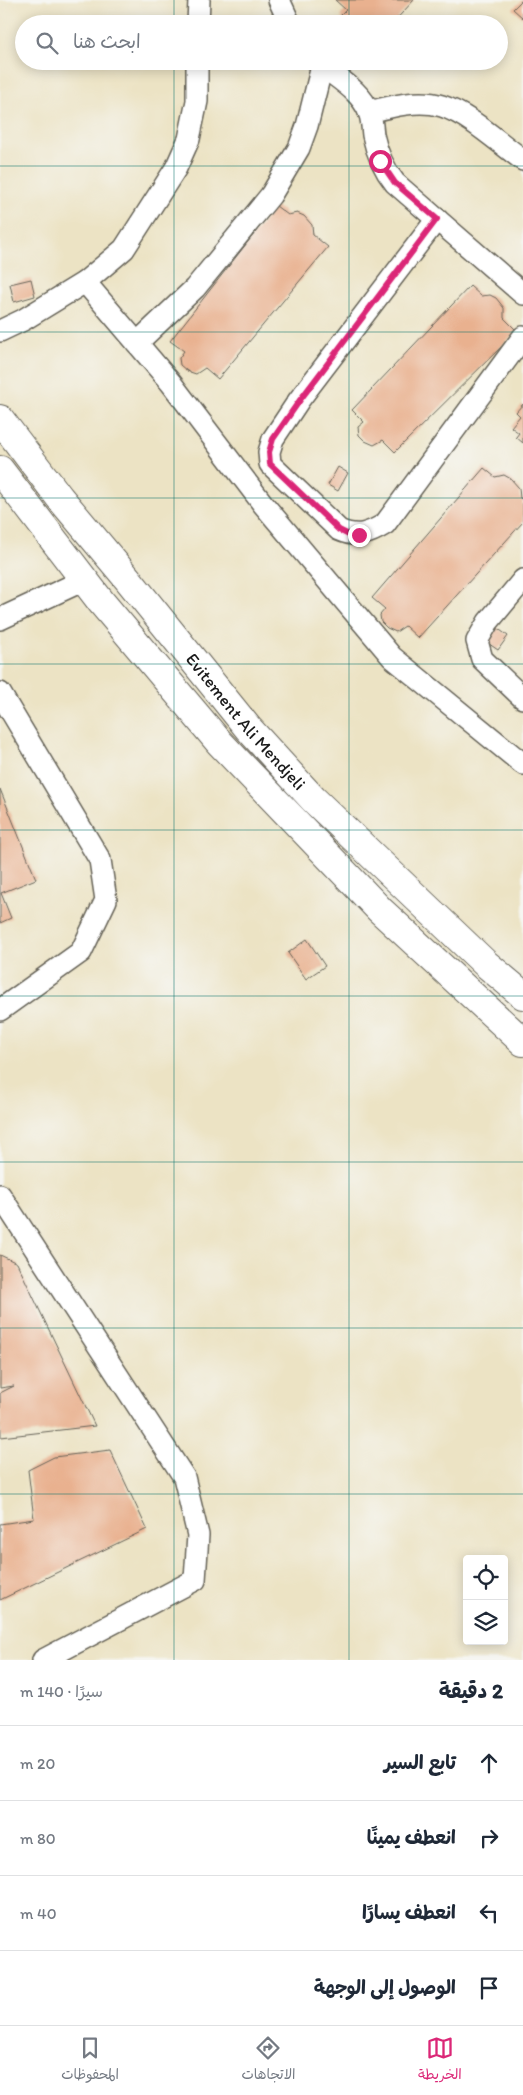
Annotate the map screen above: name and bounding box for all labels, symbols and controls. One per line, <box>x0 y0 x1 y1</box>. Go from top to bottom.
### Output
search box <box>15 15 508 70</box>
icon: search <box>33 29 61 57</box>
text: ابحث هنا <box>73 30 141 53</box>
route start <box>369 150 392 173</box>
route end <box>348 524 371 547</box>
street label: Evitement Ali Mendjeli <box>181 649 310 795</box>
map controls <box>463 1555 508 1645</box>
button: locate <box>463 1555 508 1600</box>
button: layers <box>463 1600 508 1645</box>
text: 2 دقيقة <box>439 1678 503 1703</box>
text: سيرًا · 140 m <box>20 1682 103 1701</box>
icon: ahead <box>475 1749 503 1777</box>
text: تابع السير <box>384 1751 456 1774</box>
text: 20 m <box>20 1754 55 1773</box>
icon: right <box>475 1824 503 1852</box>
text: انعطف يمينًا <box>367 1826 456 1849</box>
text: 80 m <box>20 1829 56 1848</box>
icon: left <box>475 1899 503 1927</box>
text: انعطف يسارًا <box>362 1901 456 1924</box>
text: 40 m <box>20 1904 57 1923</box>
icon: arrive <box>475 1974 503 2002</box>
text: الوصول إلى الوجهة <box>314 1976 456 1999</box>
tab: المحفوظات <box>61 2034 119 2087</box>
tab: الاتجاهات <box>241 2034 296 2087</box>
tab: الخريطة <box>418 2034 462 2087</box>

